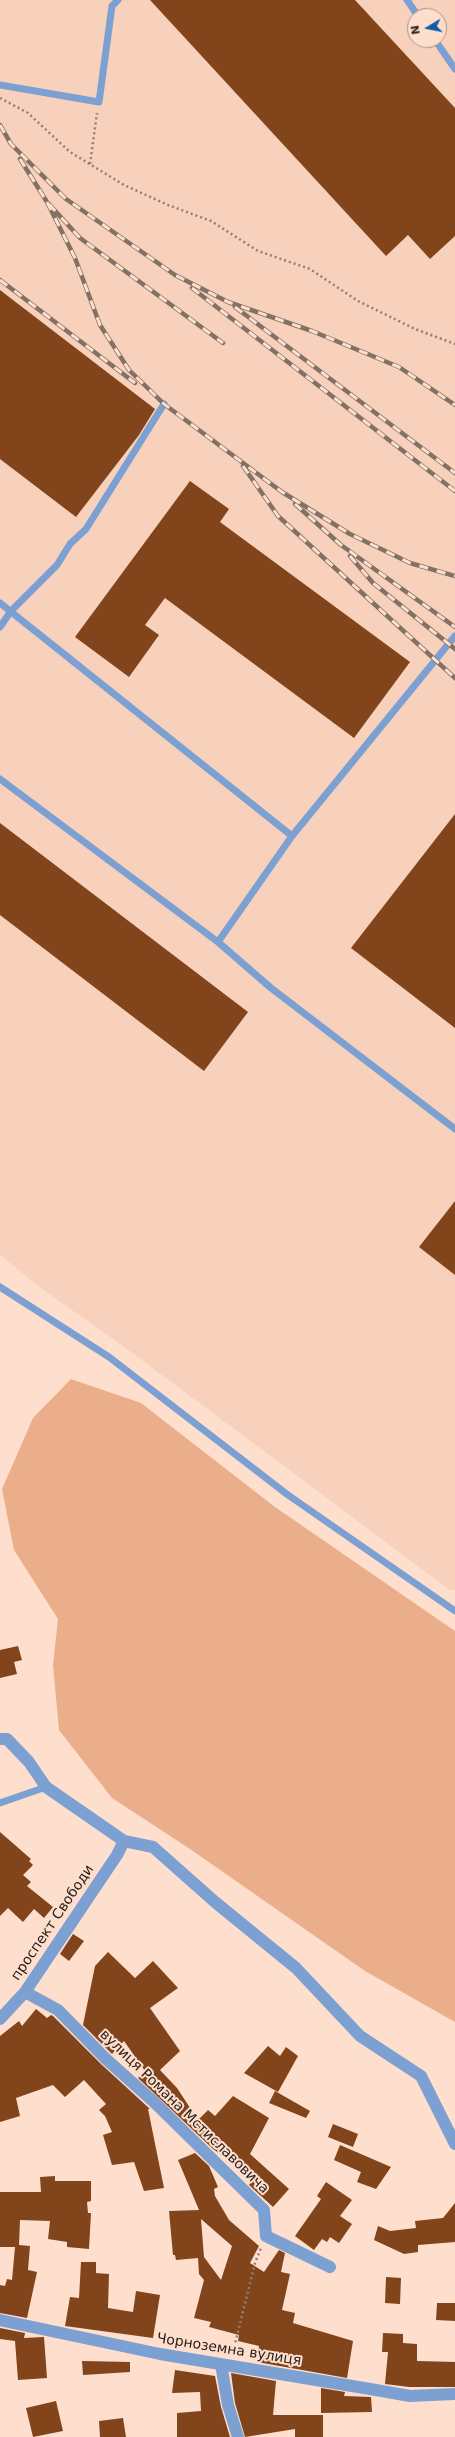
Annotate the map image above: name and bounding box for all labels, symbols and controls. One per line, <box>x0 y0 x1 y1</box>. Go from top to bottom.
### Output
north arrow <box>407 8 447 48</box>
text: N <box>408 24 423 36</box>
street label: проспект Свободи <box>8 1862 98 1984</box>
street label: вулиця Романа Мстиславовича <box>96 2027 272 2197</box>
street label: Чорноземна вулиця <box>156 2330 302 2370</box>

